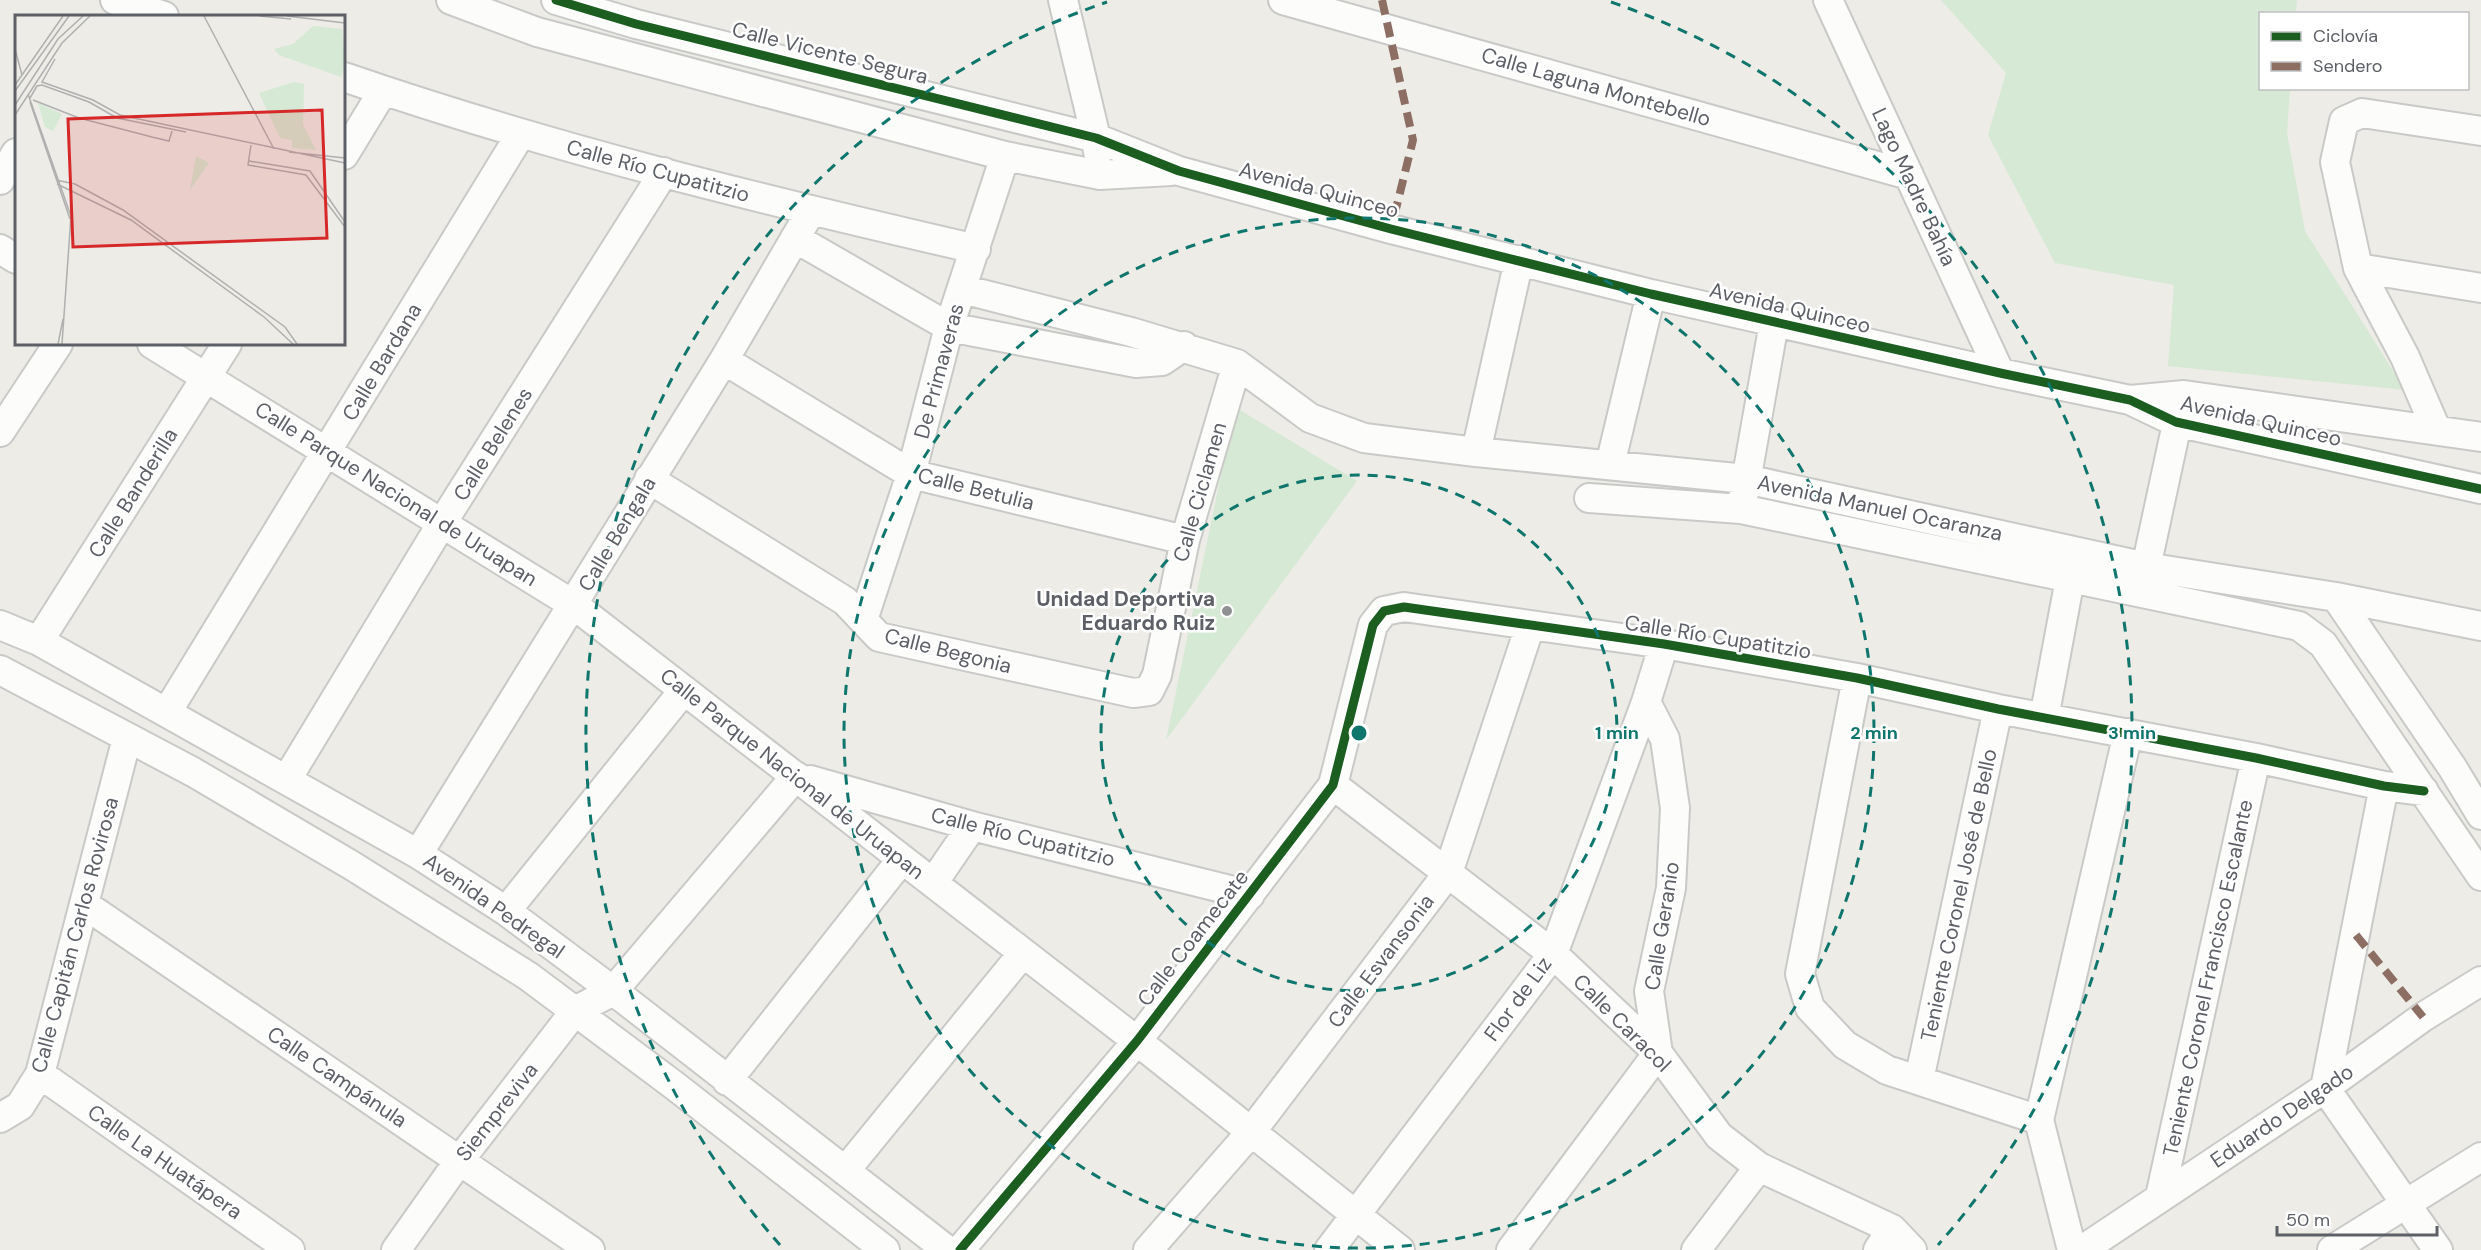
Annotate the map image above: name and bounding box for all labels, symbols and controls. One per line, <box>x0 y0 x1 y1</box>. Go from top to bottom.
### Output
legend <box>2259 12 2469 90</box>
inset map <box>15 15 345 345</box>
street label: Calle Vicente Segura <box>729 15 931 91</box>
text: Ciclovía <box>2313 24 2378 48</box>
street label: Calle Laguna Montebello <box>1478 41 1714 133</box>
text: Sendero <box>2313 54 2383 78</box>
street label: Lago Madre Bahía <box>1865 103 1963 271</box>
street label: Calle Río Cupatitzio <box>563 133 753 209</box>
street label: Avenida Quinceo <box>1236 155 1402 225</box>
street label: Avenida Quinceo <box>1707 276 1873 340</box>
street label: Calle Bardana <box>336 298 428 426</box>
street label: De Primaveras <box>908 300 970 442</box>
street label: Calle Belenes <box>447 382 539 506</box>
street label: Avenida Quinceo <box>2178 389 2344 453</box>
street label: Calle Parque Nacional de Uruapan <box>249 395 543 593</box>
street label: Calle Ciclamen <box>1167 419 1233 565</box>
street label: Calle Banderilla <box>82 423 184 563</box>
street label: Calle Betulia <box>915 461 1037 517</box>
street label: Avenida Manuel Ocaranza <box>1755 468 2005 548</box>
street label: Calle Bengala <box>572 471 662 597</box>
place label: Unidad Deportiva Eduardo Ruiz <box>1036 585 1215 637</box>
marker: Unidad Deportiva Eduardo Ruiz <box>1220 604 1234 618</box>
street label: Calle Río Cupatitzio <box>1623 608 1813 666</box>
street label: Calle Begonia <box>881 622 1015 680</box>
street label: Calle Parque Nacional de Uruapan <box>654 662 930 886</box>
text: 1 min <box>1595 721 1639 745</box>
text: 2 min <box>1850 721 1898 745</box>
text: 3 min <box>2108 721 2156 745</box>
centre of rings <box>1349 723 1369 743</box>
street label: Teniente Coronel José de Bello <box>1914 746 2004 1044</box>
street label: Calle Capitán Carlos Rovirosa <box>25 794 125 1076</box>
street label: Teniente Coronel Francisco Escalante <box>2156 797 2260 1159</box>
street label: Calle Río Cupatitzio <box>928 801 1118 873</box>
street label: Avenida Pedregal <box>418 847 570 965</box>
street label: Calle Geranio <box>1638 860 1686 992</box>
street label: Calle Coamecate <box>1131 864 1255 1012</box>
street label: Calle Esvansonia <box>1321 888 1441 1034</box>
street label: Flor de Liz <box>1478 951 1558 1047</box>
street label: Calle Caracol <box>1567 968 1677 1078</box>
street label: Calle Campánula <box>261 1020 413 1134</box>
street label: Siempreviva <box>450 1057 544 1167</box>
street label: Eduardo Delgado <box>2205 1058 2359 1174</box>
street label: Calle La Huatápera <box>82 1098 248 1226</box>
scale bar <box>2277 1199 2438 1237</box>
text: 50 m <box>2286 1208 2330 1232</box>

